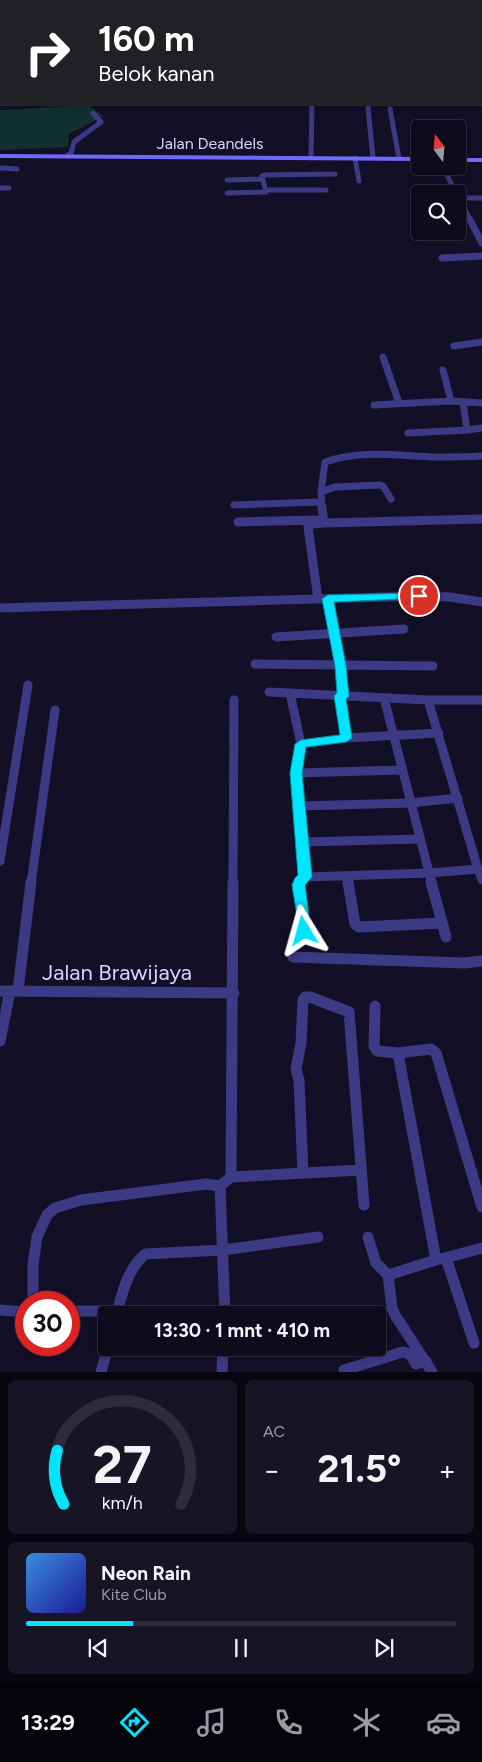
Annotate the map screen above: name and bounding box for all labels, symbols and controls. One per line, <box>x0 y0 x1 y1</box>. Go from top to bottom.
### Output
text: 160 m <box>98 18 195 60</box>
icon: right <box>15 20 80 85</box>
text: Belok kanan <box>98 60 215 87</box>
north arrow <box>411 120 466 175</box>
map controls <box>411 120 466 240</box>
street label: Jalan Deandels <box>157 134 263 153</box>
button: search <box>411 185 466 240</box>
pin <box>398 575 440 617</box>
icon: arrive <box>405 582 433 610</box>
position arrow <box>277 904 329 956</box>
street label: Jalan Brawijaya <box>42 959 192 986</box>
speed limit sign: 30 <box>15 1291 80 1356</box>
text: 13:30 · 1 mnt · 410 m <box>154 1319 330 1342</box>
text: AC <box>263 1422 285 1441</box>
text: 27 <box>93 1434 152 1496</box>
text: 21.5° <box>318 1446 401 1492</box>
text: − <box>263 1453 280 1487</box>
text: + <box>439 1453 456 1487</box>
text: km/h <box>102 1492 143 1513</box>
text: Neon Rain <box>101 1562 191 1585</box>
text: Kite Club <box>101 1585 167 1604</box>
icon: previous <box>84 1634 112 1662</box>
icon: pause <box>227 1634 255 1662</box>
icon: next <box>370 1634 398 1662</box>
icon: directions <box>117 1705 152 1740</box>
icon: music <box>194 1705 229 1740</box>
icon: phone <box>271 1705 306 1740</box>
icon: climate <box>349 1705 384 1740</box>
icon: car <box>426 1705 461 1740</box>
text: 13:29 <box>21 1709 75 1736</box>

